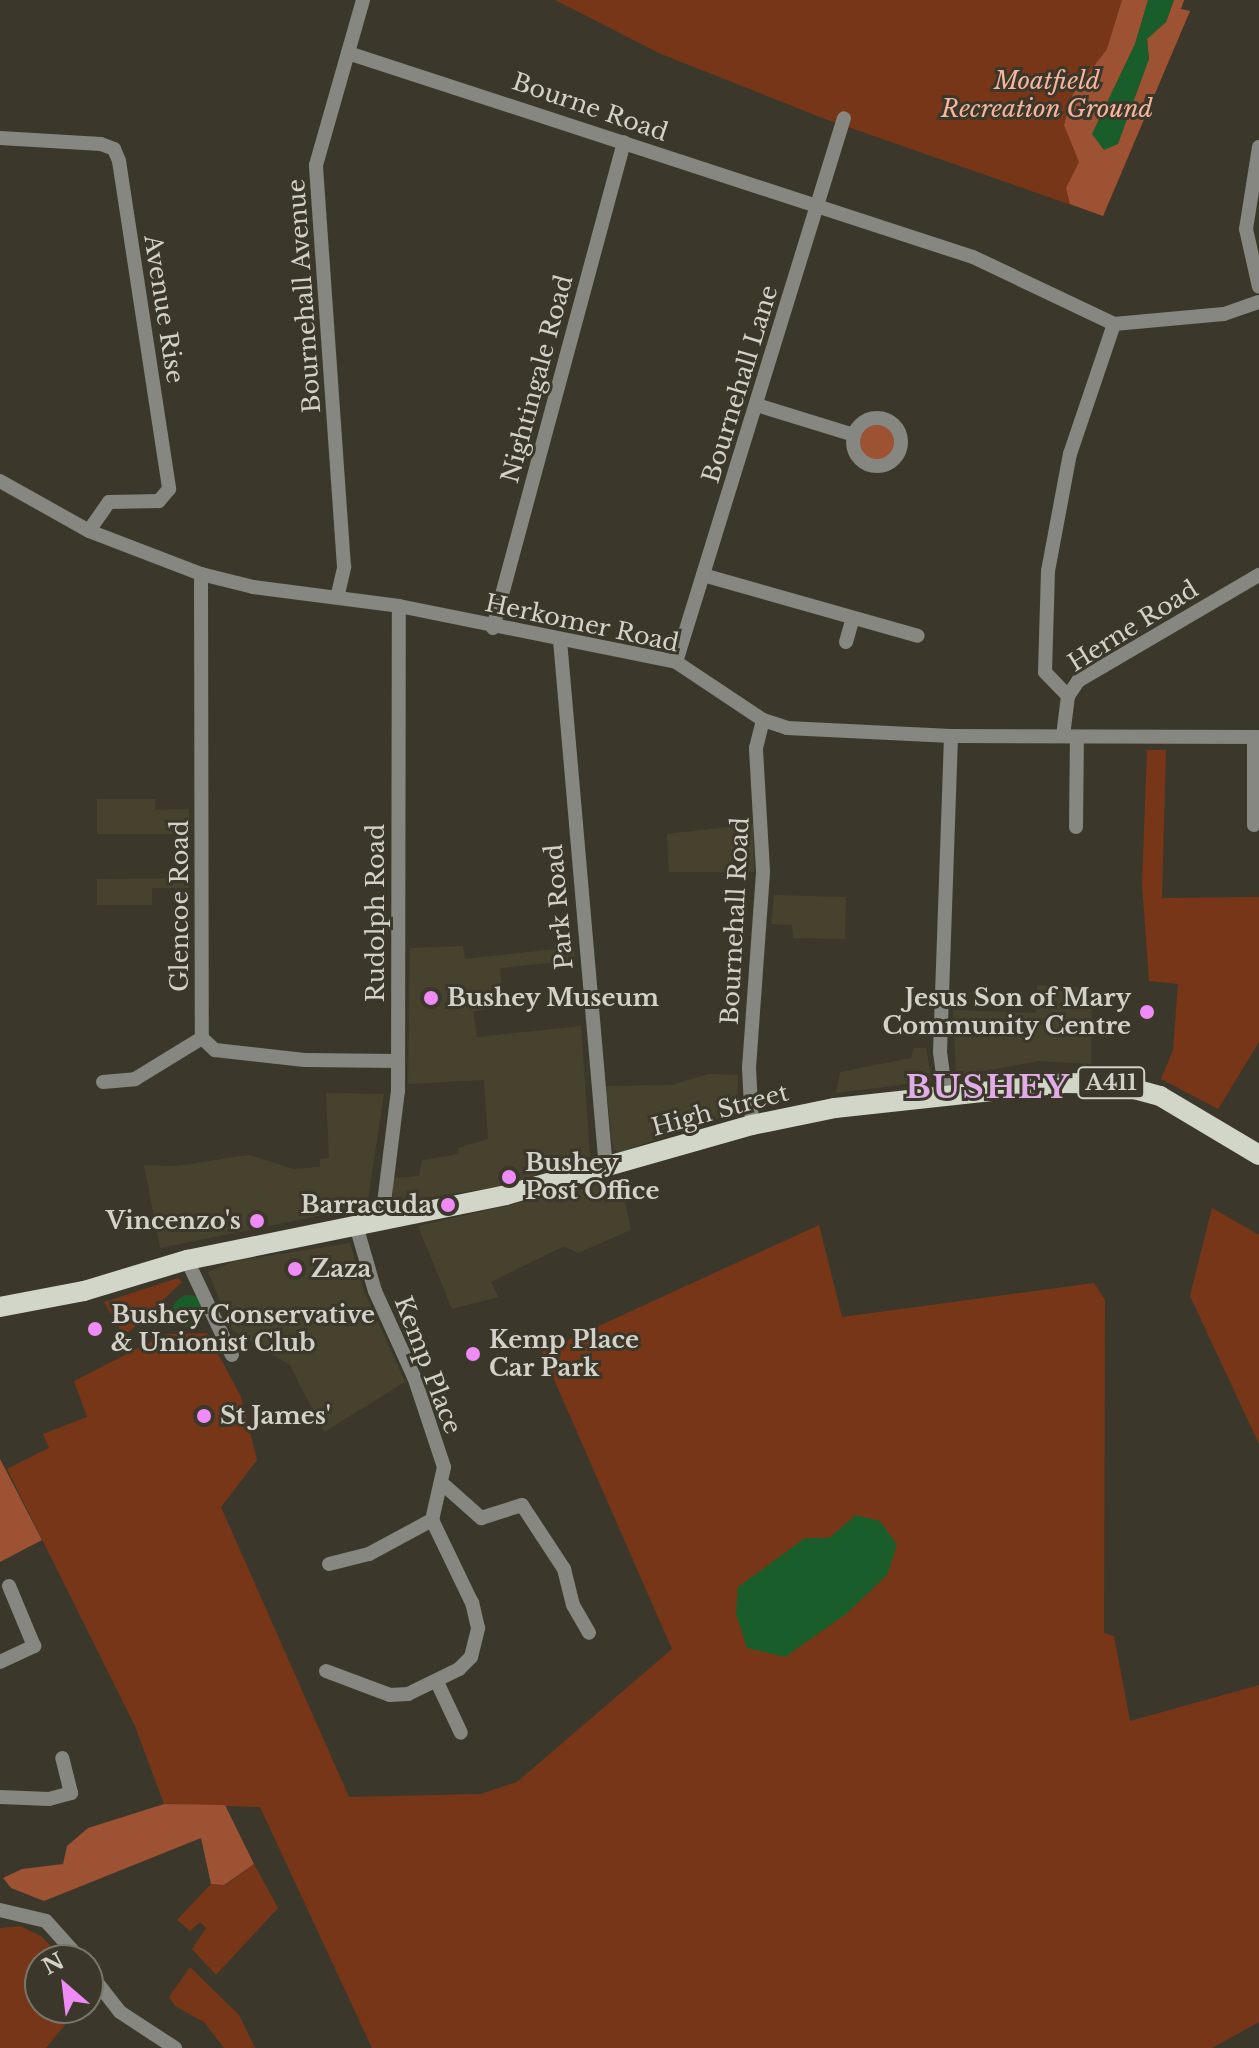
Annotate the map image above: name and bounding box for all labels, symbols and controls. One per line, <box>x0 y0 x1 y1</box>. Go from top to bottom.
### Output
street label: Bourne Road <box>508 67 672 147</box>
park label: Moatfield Recreation Ground <box>941 67 1153 123</box>
street label: Bournehall Avenue <box>281 177 327 415</box>
street label: Avenue Rise <box>138 233 190 385</box>
street label: Nightingale Road <box>495 272 579 486</box>
street label: Bournehall Lane <box>696 282 784 486</box>
street label: Herne Road <box>1063 575 1203 677</box>
street label: Herkomer Road <box>482 588 682 658</box>
street label: Bournehall Road <box>715 816 755 1026</box>
street label: Glencoe Road <box>166 820 194 992</box>
street label: Rudolph Road <box>362 824 390 1002</box>
street label: Park Road <box>539 843 579 971</box>
place label: Bushey Museum <box>447 984 660 1012</box>
place label: Jesus Son of Mary Community Centre <box>882 984 1131 1040</box>
marker: Bushey Museum <box>422 989 440 1007</box>
marker: Jesus Son of Mary Community Centre <box>1138 1003 1156 1021</box>
road number: A411 <box>1077 1065 1145 1101</box>
district label: BUSHEY <box>905 1068 1071 1106</box>
street label: High Street <box>648 1078 792 1142</box>
place label: Bushey Post Office <box>525 1149 659 1205</box>
marker: Bushey Post Office <box>500 1168 518 1186</box>
place label: Barracuda <box>300 1191 432 1219</box>
marker: Barracuda <box>439 1196 457 1214</box>
place label: Vincenzo's <box>106 1207 241 1235</box>
marker: Vincenzo's <box>248 1212 266 1230</box>
place label: Zaza <box>311 1255 371 1283</box>
marker: Zaza <box>286 1260 304 1278</box>
street label: Kemp Place <box>389 1292 467 1438</box>
place label: Bushey Conservative & Unionist Club <box>111 1301 376 1357</box>
marker: Bushey Conservative & Unionist Club <box>86 1320 104 1338</box>
place label: Kemp Place Car Park <box>489 1326 639 1382</box>
marker: Kemp Place Car Park <box>464 1345 482 1363</box>
place label: St James' <box>220 1402 331 1430</box>
marker: St James' <box>195 1407 213 1425</box>
north arrow <box>24 1944 104 2024</box>
text: N <box>38 1947 69 1981</box>

